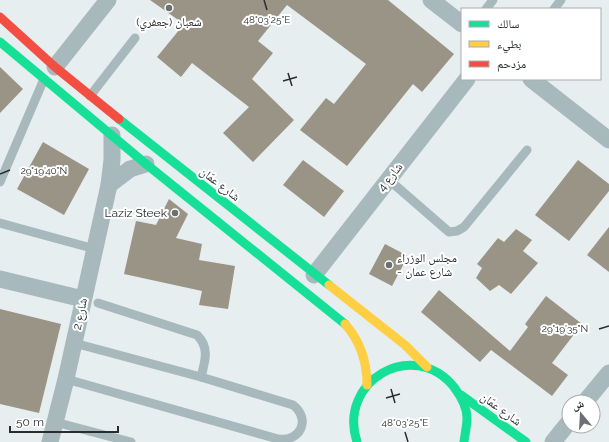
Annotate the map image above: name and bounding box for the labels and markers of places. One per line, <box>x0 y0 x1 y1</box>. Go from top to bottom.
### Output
marker: شعبان (جعفري) <box>164 3 174 13</box>
place label: شعبان (جعفري) <box>136 15 202 32</box>
place label: Laziz Steek <box>104 206 168 220</box>
marker: Laziz Steek <box>170 208 180 218</box>
place label: مجلس الوزراء - شارع عمان <box>397 251 457 280</box>
marker: مجلس الوزراء - شارع عمان <box>384 260 394 270</box>

